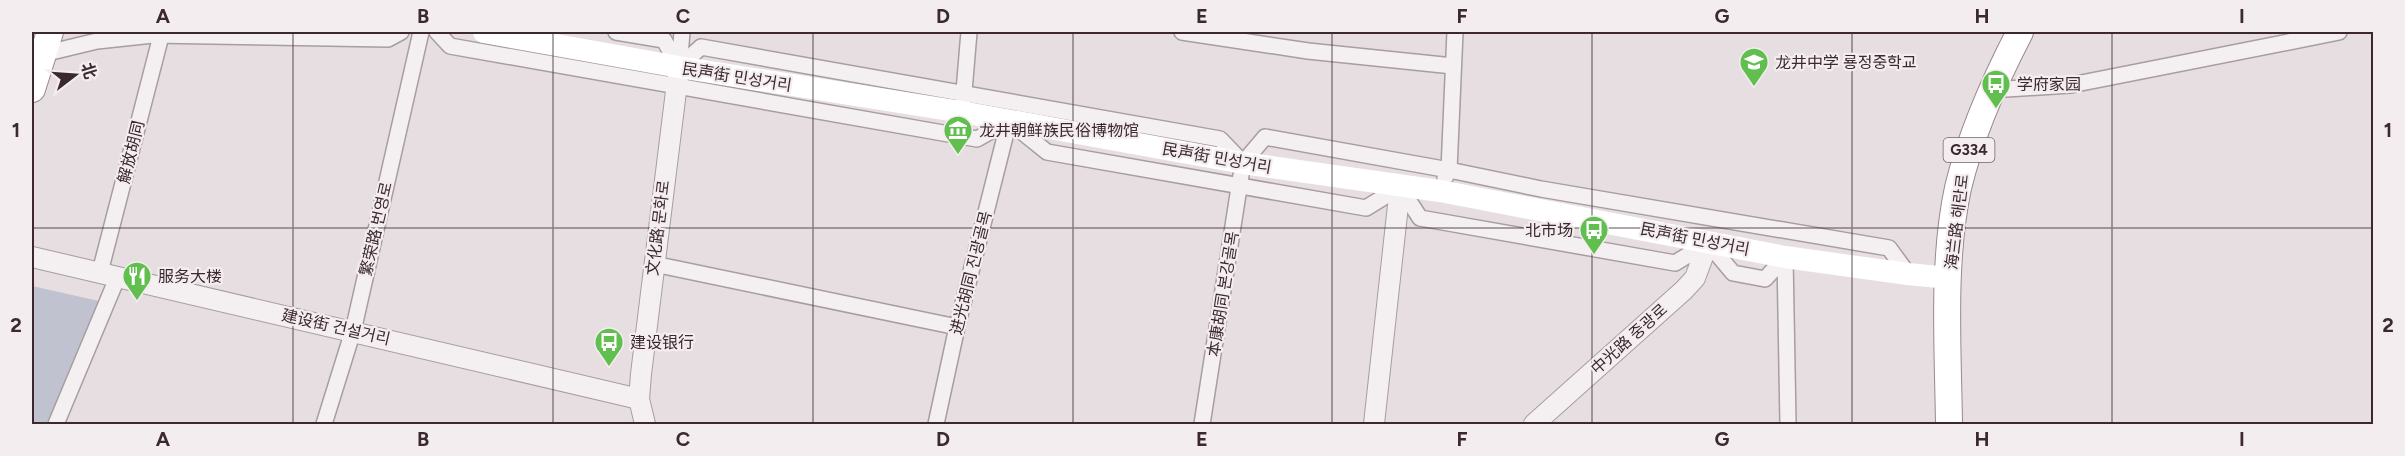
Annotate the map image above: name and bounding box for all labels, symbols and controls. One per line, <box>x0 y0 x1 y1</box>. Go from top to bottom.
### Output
text: A <box>156 4 171 28</box>
text: B <box>417 4 429 28</box>
text: C <box>676 4 690 28</box>
text: D <box>936 4 950 28</box>
text: E <box>1196 4 1208 28</box>
text: F <box>1456 4 1468 28</box>
text: G <box>1715 4 1730 28</box>
text: H <box>1975 4 1990 28</box>
text: I <box>2239 4 2245 28</box>
north arrow <box>45 45 105 105</box>
school or university icon: 龙井中学 룡정중학교 <box>1738 46 1770 88</box>
place label: 龙井中学 룡정중학교 <box>1775 53 1917 72</box>
street label: 民声街 민성거리 <box>681 59 793 95</box>
text: 北 <box>77 60 100 81</box>
bus stop icon: 学府家园 <box>1980 68 2012 110</box>
place label: 学府家园 <box>2017 75 2081 94</box>
museum icon: 龙井朝鲜族民俗博物馆 <box>942 114 974 156</box>
text: 1 <box>12 118 20 142</box>
text: 1 <box>2384 118 2392 142</box>
street label: 解放胡同 <box>114 119 148 185</box>
place label: 龙井朝鲜族民俗博物馆 <box>979 121 1139 140</box>
road number: G334 <box>1944 138 1994 162</box>
street label: 民声街 민성거리 <box>1161 139 1273 177</box>
street label: 海兰路 해란로 <box>1942 173 1972 271</box>
street label: 文化路 문화로 <box>643 179 673 277</box>
street label: 繁荣路 번영로 <box>356 180 396 278</box>
street label: 进光胡同 진광골목 <box>946 209 996 337</box>
bus stop icon: 北市场 <box>1578 214 1610 256</box>
street label: 民声街 민성거리 <box>1639 219 1751 259</box>
place label: 北市场 <box>1525 221 1573 240</box>
street label: 本康胡同 본강골목 <box>1204 230 1242 358</box>
restaurant icon: 服务大楼 <box>121 260 153 302</box>
place label: 服务大楼 <box>158 267 222 286</box>
street label: 中光路 중광로 <box>1587 300 1671 378</box>
street label: 建设街 건설거리 <box>280 305 392 349</box>
text: 2 <box>10 313 22 337</box>
text: 2 <box>2382 313 2394 337</box>
bus stop icon: 建设银行 <box>593 326 625 368</box>
place label: 建设银行 <box>630 333 694 352</box>
text: A <box>156 427 171 451</box>
text: B <box>417 427 429 451</box>
text: C <box>676 427 690 451</box>
text: D <box>936 427 950 451</box>
text: E <box>1196 427 1208 451</box>
text: F <box>1456 427 1468 451</box>
text: G <box>1715 427 1730 451</box>
text: H <box>1975 427 1990 451</box>
text: I <box>2239 427 2245 451</box>

